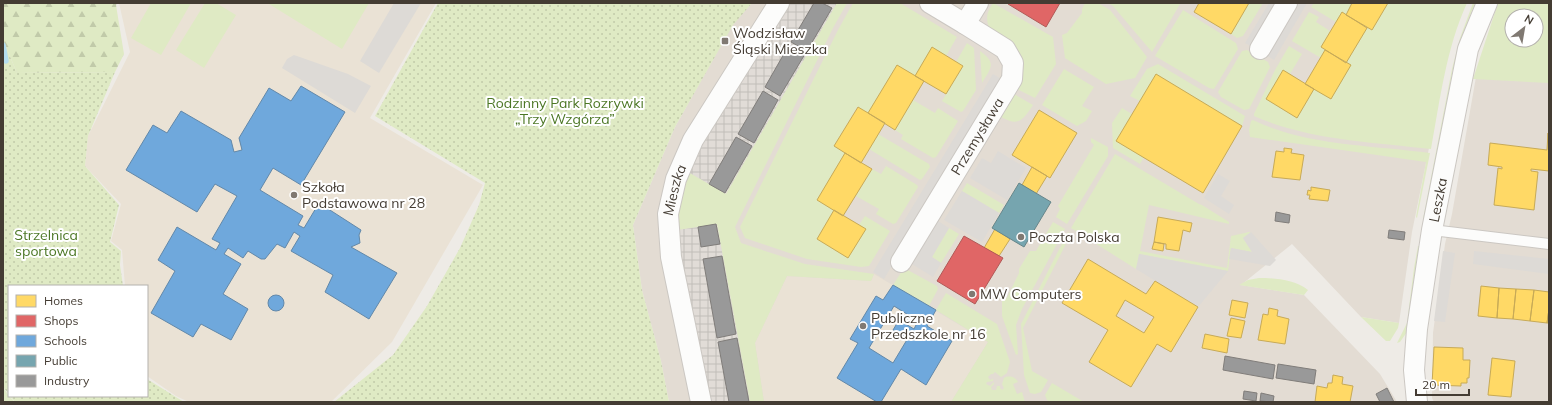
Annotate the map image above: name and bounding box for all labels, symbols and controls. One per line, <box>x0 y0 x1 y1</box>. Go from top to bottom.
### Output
north arrow <box>1504 8 1544 48</box>
text: N <box>1522 11 1536 28</box>
place label: Wodzisław Śląski Mieszka <box>733 24 827 58</box>
marker: Wodzisław Śląski Mieszka <box>720 36 730 46</box>
park label: Rodzinny Park Rozrywki „Trzy Wzgórza” <box>486 94 644 128</box>
street label: Przemysława <box>947 94 1008 178</box>
street label: Mieszka <box>659 161 690 217</box>
street label: Leszka <box>1425 176 1451 224</box>
place label: Szkoła Podstawowa nr 28 <box>302 178 425 212</box>
marker: Szkoła Podstawowa nr 28 <box>289 190 299 200</box>
park label: Strzelnica sportowa <box>14 226 78 260</box>
place label: Poczta Polska <box>1029 228 1120 246</box>
marker: Poczta Polska <box>1016 232 1026 242</box>
legend <box>8 285 148 397</box>
place label: MW Computers <box>980 285 1082 303</box>
marker: MW Computers <box>967 289 977 299</box>
text: Homes <box>44 293 83 308</box>
place label: Publiczne Przedszkole nr 16 <box>871 309 986 343</box>
text: Shops <box>44 313 79 328</box>
marker: Publiczne Przedszkole nr 16 <box>858 321 868 331</box>
text: Schools <box>44 333 87 348</box>
text: Public <box>44 353 78 368</box>
scale bar <box>1416 371 1469 397</box>
text: Industry <box>44 373 90 388</box>
text: 20 m <box>1422 377 1450 392</box>

